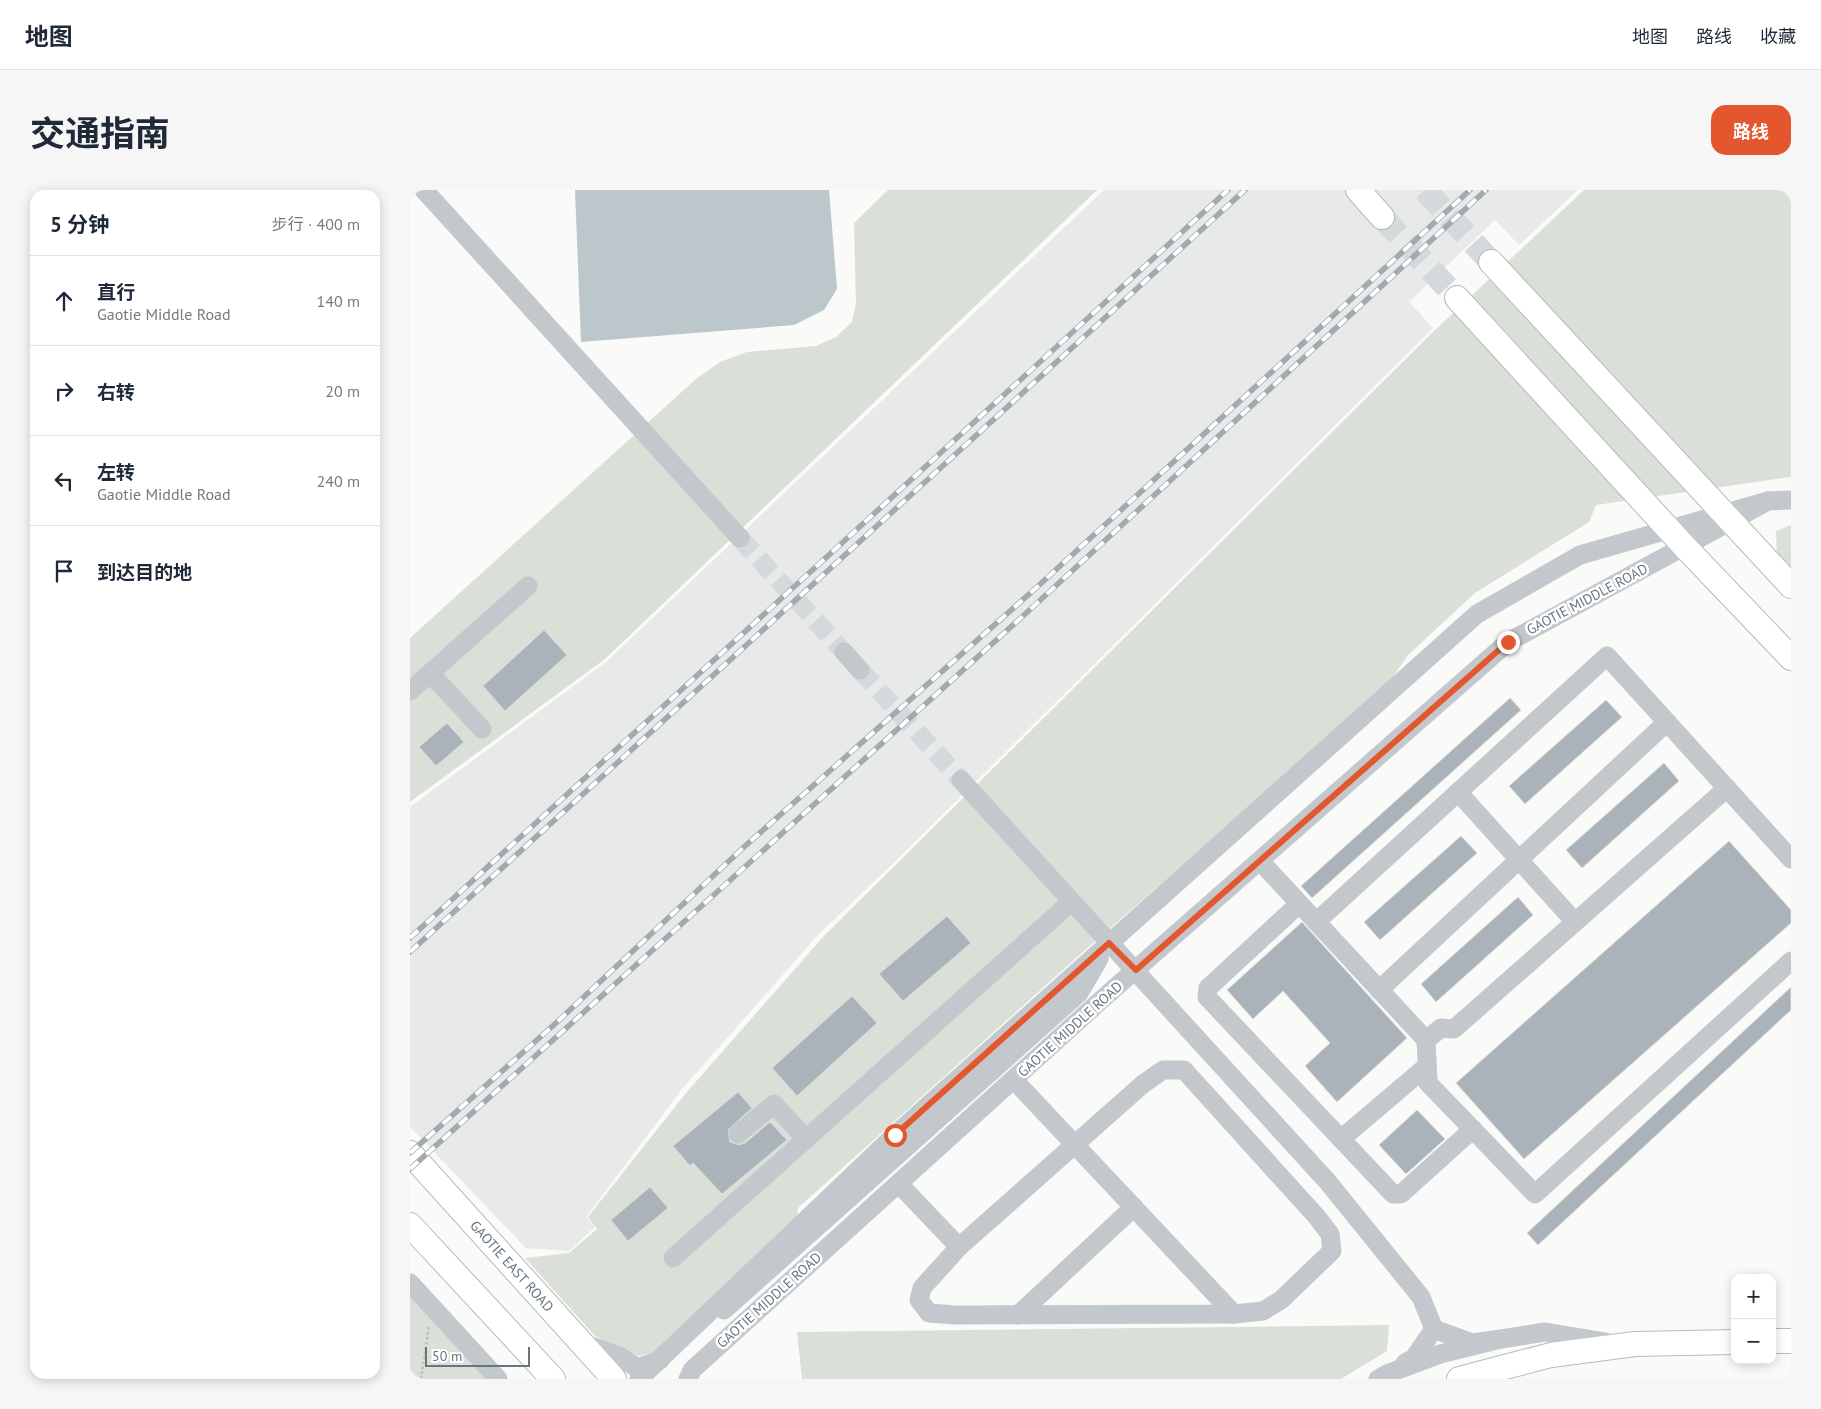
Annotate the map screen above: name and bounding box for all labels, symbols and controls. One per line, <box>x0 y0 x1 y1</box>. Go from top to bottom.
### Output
text: 地图 <box>25 21 73 52</box>
text: 地图 <box>1632 25 1668 48</box>
text: 路线 <box>1696 25 1732 48</box>
text: 收藏 <box>1760 25 1796 48</box>
button: 路线 <box>1711 105 1791 155</box>
text: 交通指南 <box>30 110 170 156</box>
text: 5 分钟 <box>50 211 109 238</box>
text: 步行 · 400 m <box>272 214 360 234</box>
text: 直行 <box>97 280 135 304</box>
icon: ahead <box>50 287 78 315</box>
text: 140 m <box>317 291 360 311</box>
text: Gaotie Middle Road <box>97 304 231 324</box>
icon: right <box>50 377 78 405</box>
text: 右转 <box>97 380 135 404</box>
text: 20 m <box>325 381 360 401</box>
text: 左转 <box>97 460 135 484</box>
icon: left <box>50 467 78 495</box>
text: 240 m <box>317 471 360 491</box>
text: Gaotie Middle Road <box>97 484 231 504</box>
icon: arrive <box>50 557 78 585</box>
street label: GAOTIE MIDDLE ROAD <box>1523 559 1651 639</box>
text: 到达目的地 <box>97 560 192 584</box>
route end <box>1497 631 1520 654</box>
street label: GAOTIE MIDDLE ROAD <box>1014 977 1126 1081</box>
route start <box>884 1124 907 1147</box>
street label: GAOTIE EAST ROAD <box>466 1217 558 1315</box>
street label: GAOTIE MIDDLE ROAD <box>713 1248 825 1352</box>
map controls <box>1731 1274 1776 1364</box>
button: + <box>1731 1274 1776 1319</box>
button: − <box>1731 1319 1776 1364</box>
scale bar <box>425 1344 530 1367</box>
text: 50 m <box>432 1347 462 1365</box>

